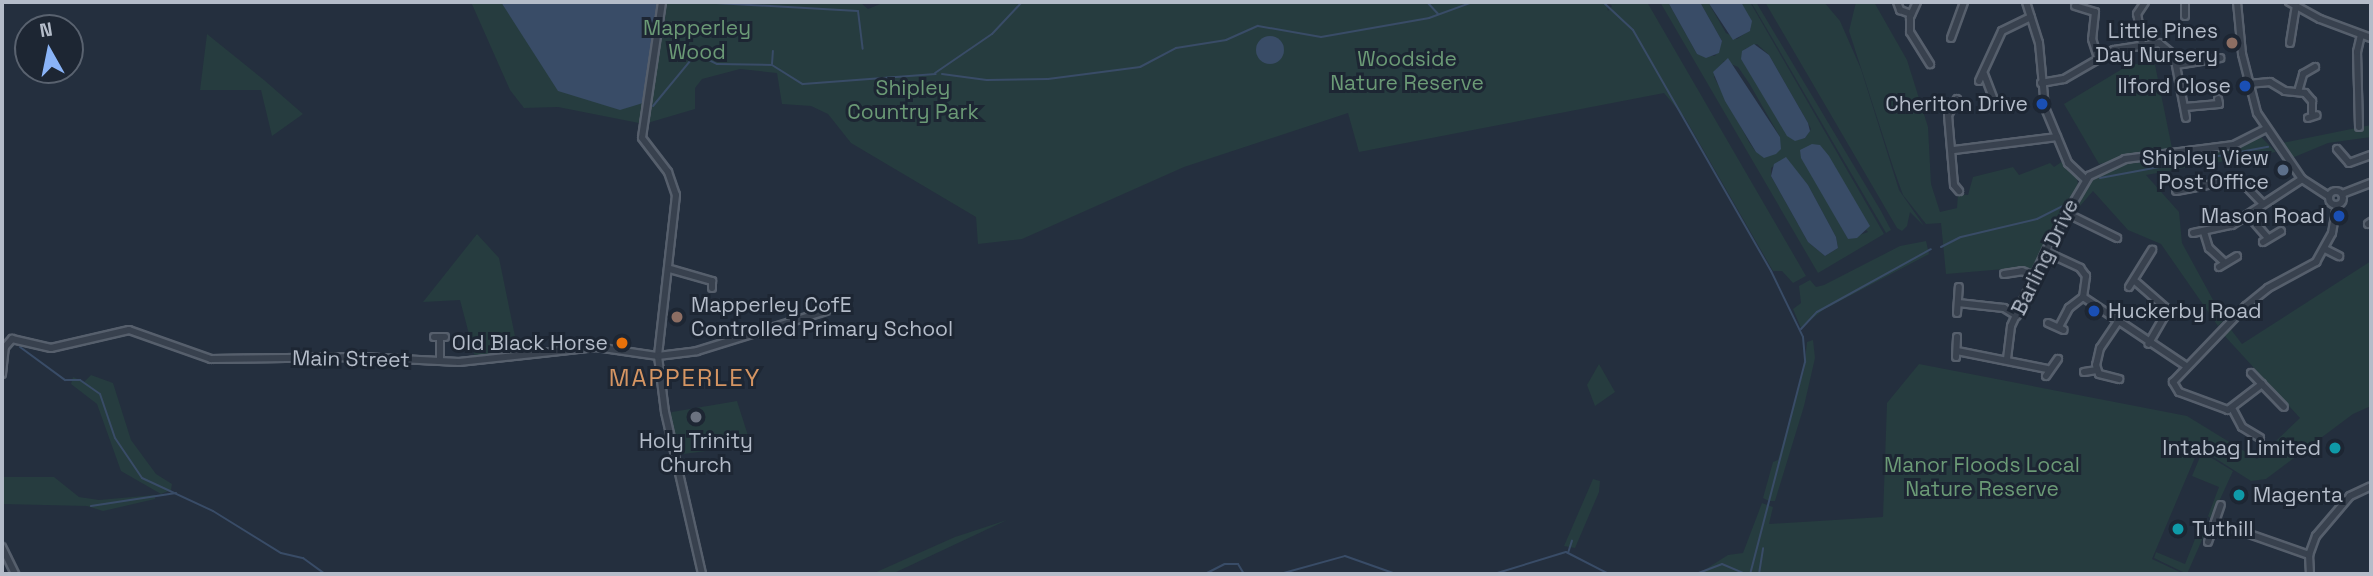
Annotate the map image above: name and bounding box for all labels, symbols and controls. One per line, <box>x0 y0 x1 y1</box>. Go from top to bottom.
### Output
north arrow <box>14 14 84 84</box>
park label: Mapperley Wood <box>643 15 751 65</box>
text: N <box>38 16 54 43</box>
place label: Little Pines Day Nursery <box>2095 18 2218 68</box>
marker: Little Pines Day Nursery <box>2224 35 2240 51</box>
park label: Woodside Nature Reserve <box>1330 46 1484 96</box>
place label: Ilford Close <box>2117 73 2231 99</box>
park label: Shipley Country Park <box>847 75 979 125</box>
marker: Ilford Close <box>2237 78 2253 94</box>
place label: Cheriton Drive <box>1885 91 2028 117</box>
marker: Cheriton Drive <box>2034 96 2050 112</box>
place label: Shipley View Post Office <box>2142 145 2269 195</box>
marker: Shipley View Post Office <box>2275 162 2291 178</box>
street label: Barling Drive <box>2006 195 2084 319</box>
place label: Mason Road <box>2201 203 2325 229</box>
marker: Mason Road <box>2331 208 2347 224</box>
place label: Mapperley CofE Controlled Primary School <box>691 292 953 342</box>
place label: Huckerby Road <box>2108 298 2262 324</box>
marker: Huckerby Road <box>2086 303 2102 319</box>
marker: Mapperley CofE Controlled Primary School <box>669 309 685 325</box>
place label: Old Black Horse <box>452 330 608 356</box>
marker: Old Black Horse <box>614 335 630 351</box>
street label: Main Street <box>292 345 410 373</box>
district label: MAPPERLEY <box>610 364 760 392</box>
marker: Holy Trinity Church <box>688 409 704 425</box>
place label: Holy Trinity Church <box>639 428 753 478</box>
place label: Intabag Limited <box>2162 435 2321 461</box>
marker: Intabag Limited <box>2327 440 2343 456</box>
park label: Manor Floods Local Nature Reserve <box>1884 452 2080 502</box>
place label: Magenta <box>2253 482 2343 508</box>
marker: Magenta <box>2231 487 2247 503</box>
place label: Tuthill <box>2192 516 2254 542</box>
marker: Tuthill <box>2170 521 2186 537</box>

